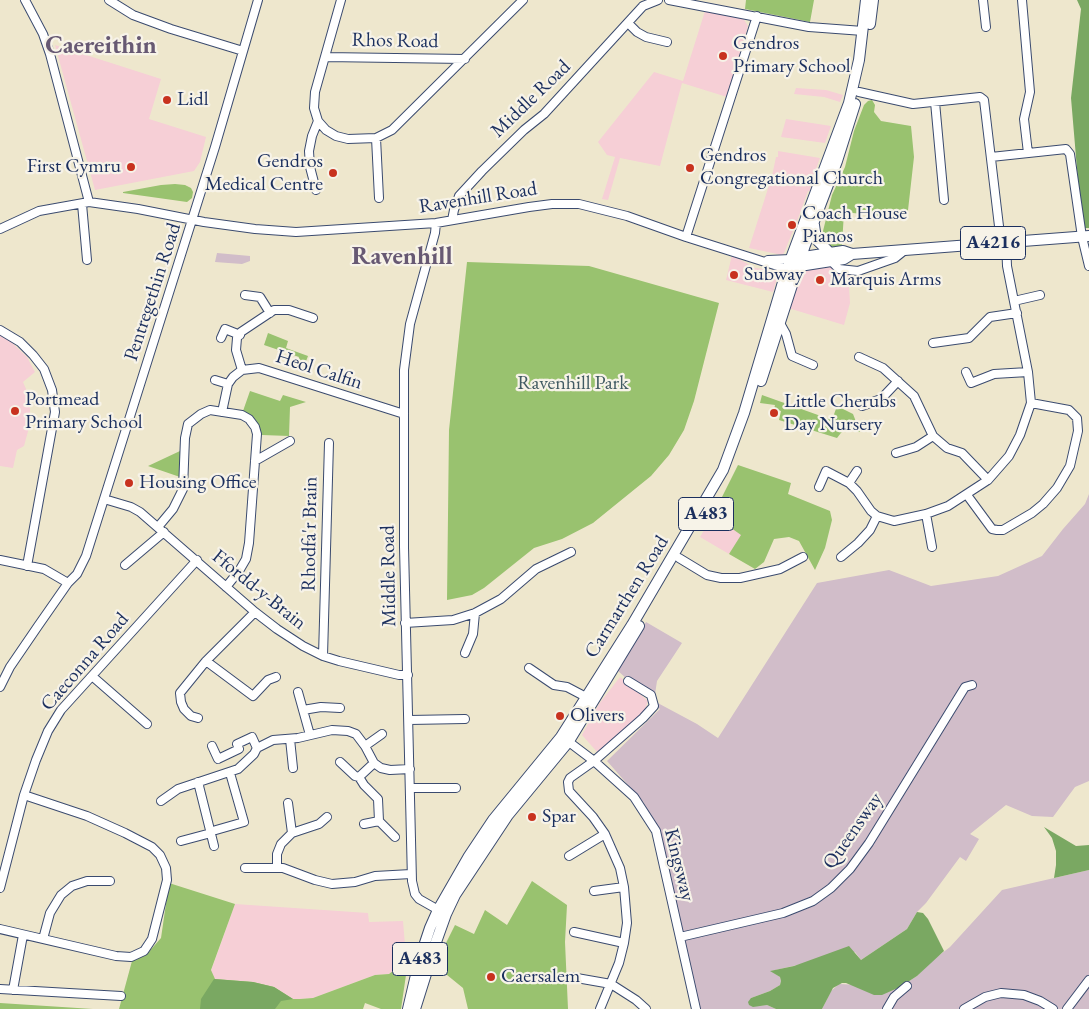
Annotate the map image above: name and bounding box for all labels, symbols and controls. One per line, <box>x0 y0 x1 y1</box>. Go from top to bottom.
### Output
street label: Rhos Road <box>351 28 439 54</box>
district label: Caereithin <box>45 31 157 61</box>
place label: Gendros Primary School <box>733 32 851 79</box>
marker: Gendros Primary School <box>717 50 729 62</box>
street label: Middle Road <box>486 55 576 143</box>
place label: Lidl <box>177 88 208 112</box>
marker: Lidl <box>161 94 173 106</box>
place label: Gendros Congregational Church <box>700 144 883 191</box>
place label: Gendros Medical Centre <box>205 150 323 197</box>
place label: First Cymru <box>27 155 121 179</box>
marker: First Cymru <box>125 161 137 173</box>
marker: Gendros Congregational Church <box>684 162 696 174</box>
marker: Gendros Medical Centre <box>327 167 339 179</box>
street label: Ravenhill Road <box>417 177 539 219</box>
place label: Coach House Pianos <box>802 202 907 249</box>
marker: Coach House Pianos <box>786 219 798 231</box>
street label: Pentregethin Road <box>119 220 187 364</box>
road number: A4216 <box>960 227 1026 260</box>
district label: Ravenhill <box>351 242 453 272</box>
place label: Subway <box>744 263 804 287</box>
place label: Marquis Arms <box>830 268 941 292</box>
marker: Subway <box>728 269 740 281</box>
marker: Marquis Arms <box>814 274 826 286</box>
street label: Heol Calfin <box>272 345 366 395</box>
park label: Ravenhill Park <box>517 372 629 396</box>
place label: Portmead Primary School <box>25 388 143 435</box>
place label: Little Cherubs Day Nursery <box>784 390 896 437</box>
marker: Portmead Primary School <box>9 405 21 417</box>
marker: Little Cherubs Day Nursery <box>768 407 780 419</box>
place label: Housing Office <box>139 471 257 495</box>
street label: Rhodfa'r Brain <box>297 476 323 592</box>
marker: Housing Office <box>123 477 135 489</box>
road number: A483 <box>678 498 734 530</box>
street label: Middle Road <box>376 525 402 627</box>
street label: Carmarthen Road <box>580 531 674 663</box>
street label: Ffordd-y-Brain <box>207 545 311 635</box>
street label: Caeconna Road <box>36 608 134 716</box>
place label: Olivers <box>570 704 624 728</box>
marker: Olivers <box>554 710 566 722</box>
street label: Queensway <box>818 788 888 874</box>
place label: Spar <box>542 805 576 829</box>
marker: Spar <box>526 811 538 823</box>
street label: Kingsway <box>658 826 700 904</box>
road number: A483 <box>392 942 448 976</box>
place label: Caersalem <box>501 965 580 989</box>
marker: Caersalem <box>485 971 497 983</box>

